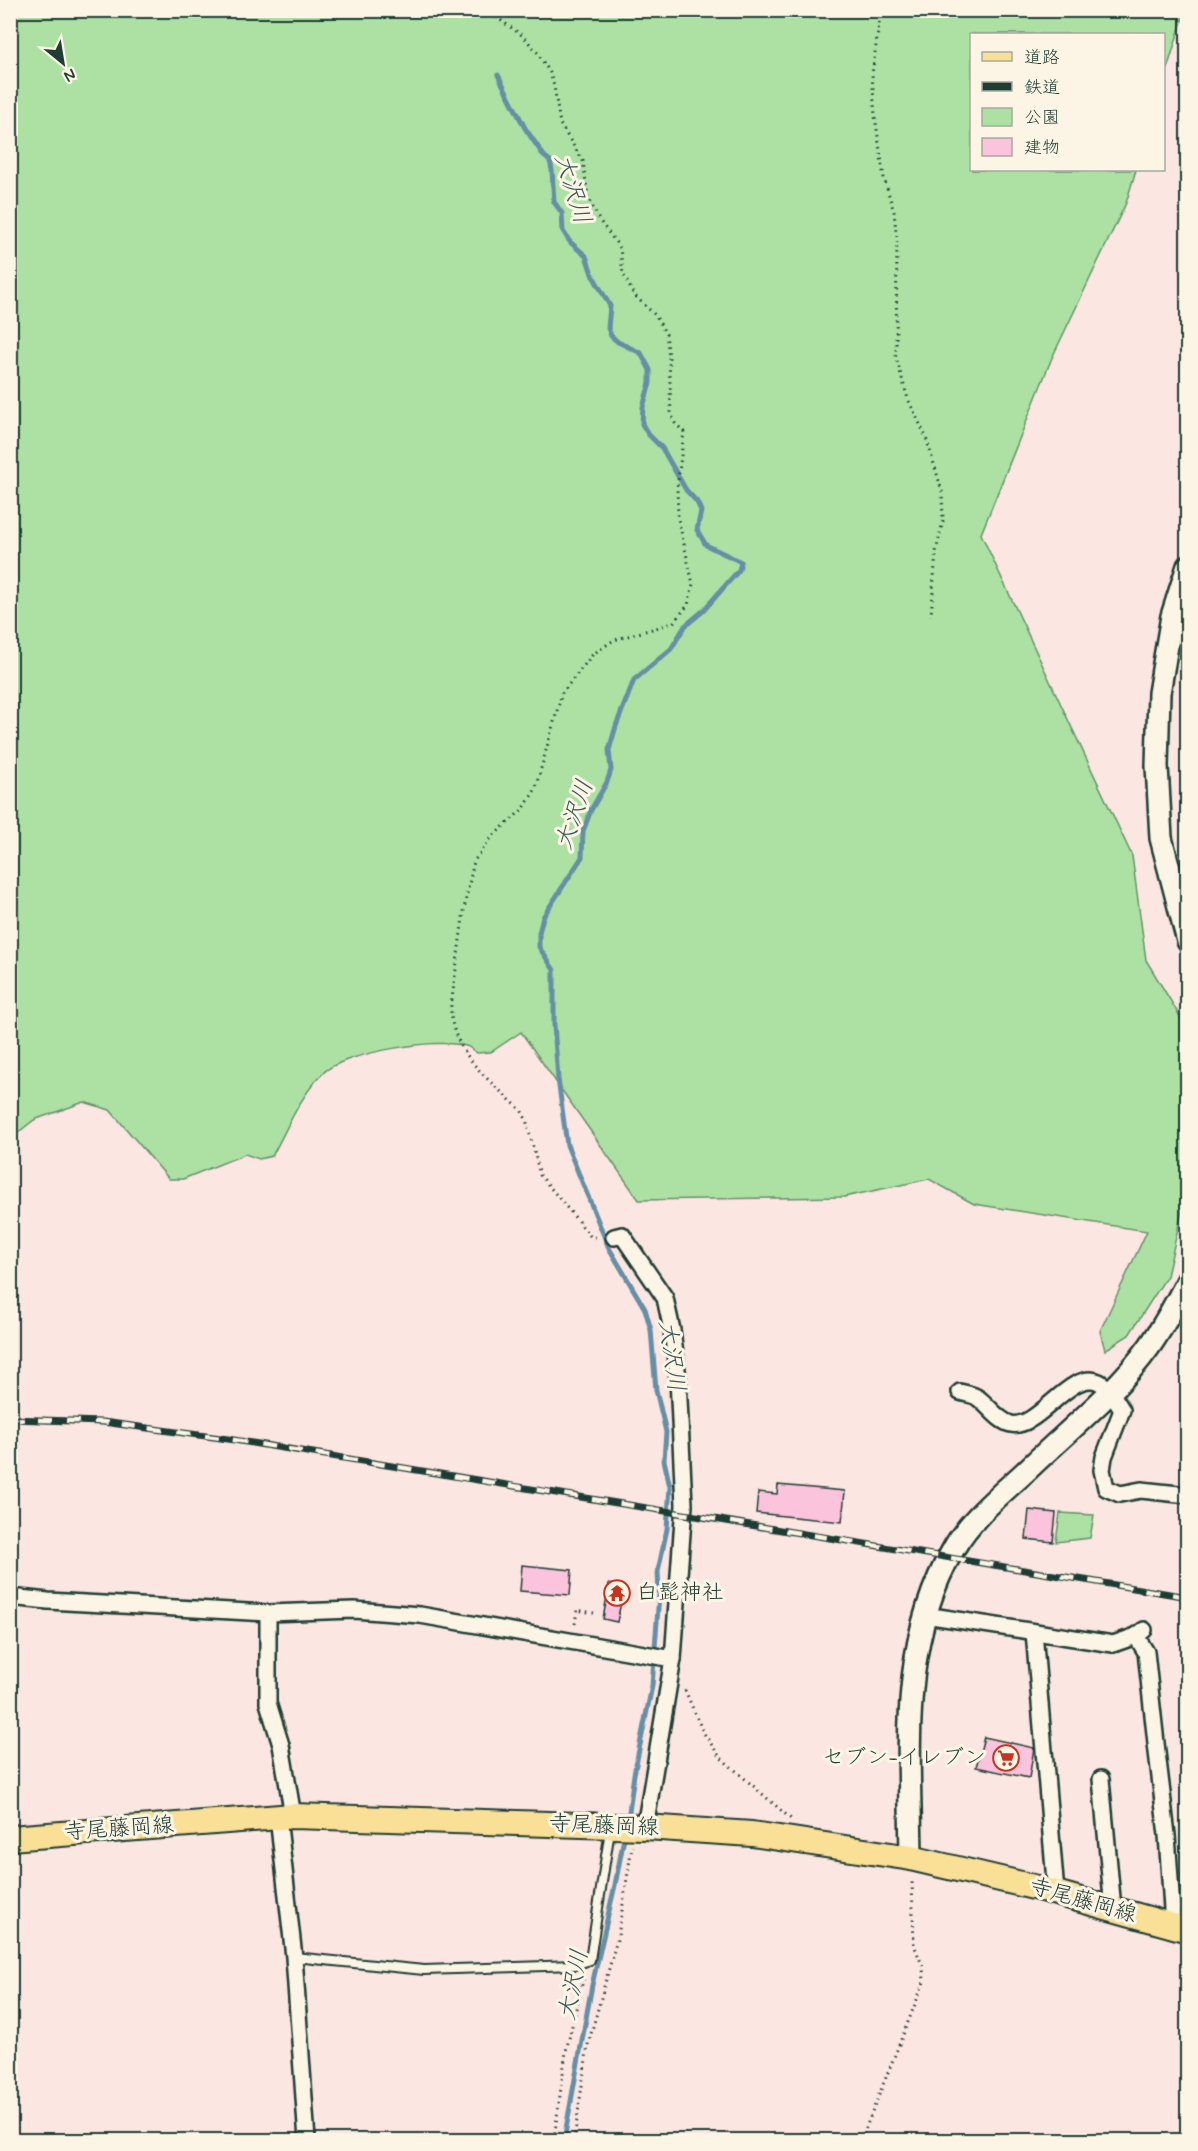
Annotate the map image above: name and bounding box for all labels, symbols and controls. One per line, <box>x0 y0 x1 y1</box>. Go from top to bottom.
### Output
north arrow <box>33 33 93 93</box>
legend <box>970 33 1165 171</box>
text: 道路 <box>1024 46 1060 70</box>
text: N <box>60 63 80 86</box>
text: 鉄道 <box>1024 76 1060 100</box>
text: 公園 <box>1024 106 1060 130</box>
text: 建物 <box>1024 136 1060 160</box>
water label: 大沢川 <box>547 150 597 228</box>
water label: 大沢川 <box>549 776 601 854</box>
water label: 大沢川 <box>651 1318 691 1394</box>
temple icon: 白髭神社 <box>602 1578 632 1608</box>
place label: 白髭神社 <box>636 1579 724 1607</box>
supermarket icon: セブン-イレブン <box>991 1743 1021 1773</box>
place label: セブン-イレブン <box>822 1744 986 1772</box>
street label: 寺尾藤岡線 <box>549 1810 659 1842</box>
street label: 寺尾藤岡線 <box>63 1811 175 1847</box>
street label: 寺尾藤岡線 <box>1026 1872 1140 1930</box>
water label: 大沢川 <box>552 1947 596 2023</box>

